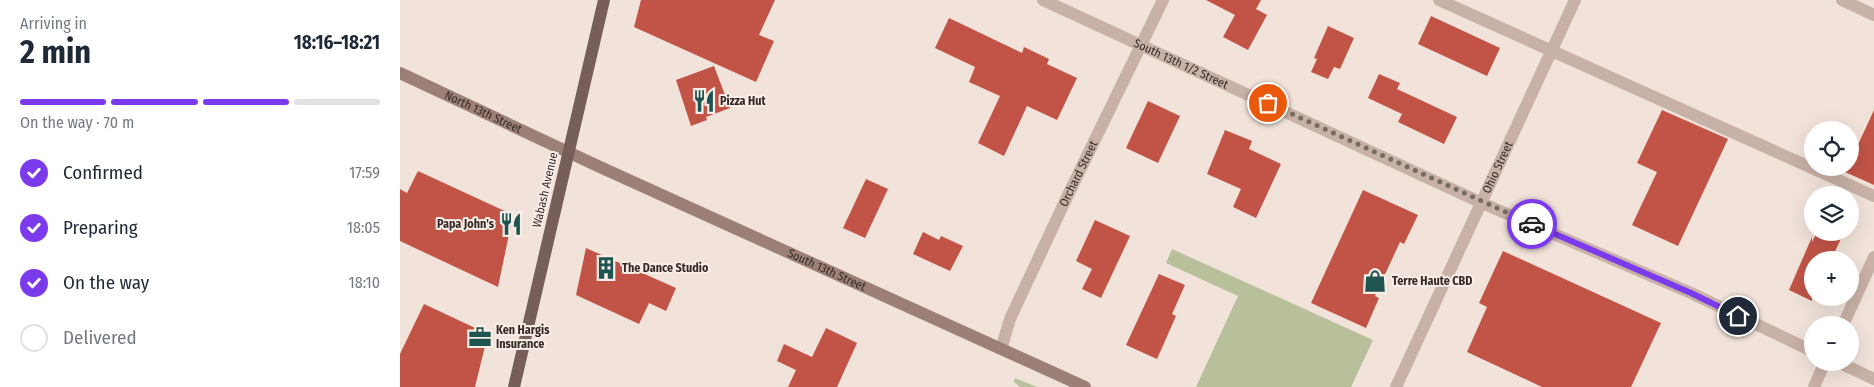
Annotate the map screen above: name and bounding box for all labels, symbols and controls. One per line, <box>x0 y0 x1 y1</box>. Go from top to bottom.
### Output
text: Arriving in <box>20 14 87 33</box>
text: 18:16–18:21 <box>294 31 380 54</box>
text: 2 min <box>20 33 91 71</box>
street label: South 13th 1/2 Street <box>1132 36 1230 92</box>
pin <box>1247 82 1289 124</box>
street label: North 13th Street <box>442 88 524 136</box>
restaurant icon: Pizza Hut <box>691 88 717 114</box>
icon: bag <box>1254 89 1282 117</box>
place label: Pizza Hut <box>720 94 766 108</box>
text: On the way · 70 m <box>20 113 134 132</box>
map controls <box>1804 121 1859 371</box>
button: locate <box>1804 121 1859 176</box>
street label: Orchard Street <box>1057 138 1100 209</box>
street label: Ohio Street <box>1480 139 1516 196</box>
street label: Wabash Avenue <box>530 151 560 229</box>
icon: check <box>20 159 48 187</box>
text: Confirmed <box>63 161 143 184</box>
text: 17:59 <box>349 163 380 182</box>
button: layers <box>1804 186 1859 241</box>
courier <box>1507 199 1557 249</box>
icon: car <box>1518 210 1546 238</box>
restaurant icon: Papa John's <box>498 211 524 237</box>
icon: check <box>20 214 48 242</box>
text: Preparing <box>63 216 138 239</box>
place label: Papa John's <box>437 217 495 231</box>
text: 18:05 <box>347 218 380 237</box>
street label: South 13th Street <box>785 246 868 294</box>
button: + <box>1804 251 1859 306</box>
building icon: The Dance Studio <box>593 255 619 281</box>
place label: The Dance Studio <box>622 261 709 275</box>
shop icon: Terre Haute CBD <box>1362 268 1388 294</box>
icon: check <box>20 269 48 297</box>
text: On the way <box>63 271 149 294</box>
text: 18:10 <box>348 273 380 292</box>
place label: Terre Haute CBD <box>1392 274 1472 288</box>
pin <box>1717 295 1759 337</box>
icon: home <box>1724 302 1752 330</box>
button: − <box>1804 316 1859 371</box>
place label: Ken Hargis Insurance <box>496 323 550 351</box>
office icon: Ken Hargis Insurance <box>467 324 493 350</box>
text: Delivered <box>63 326 137 349</box>

